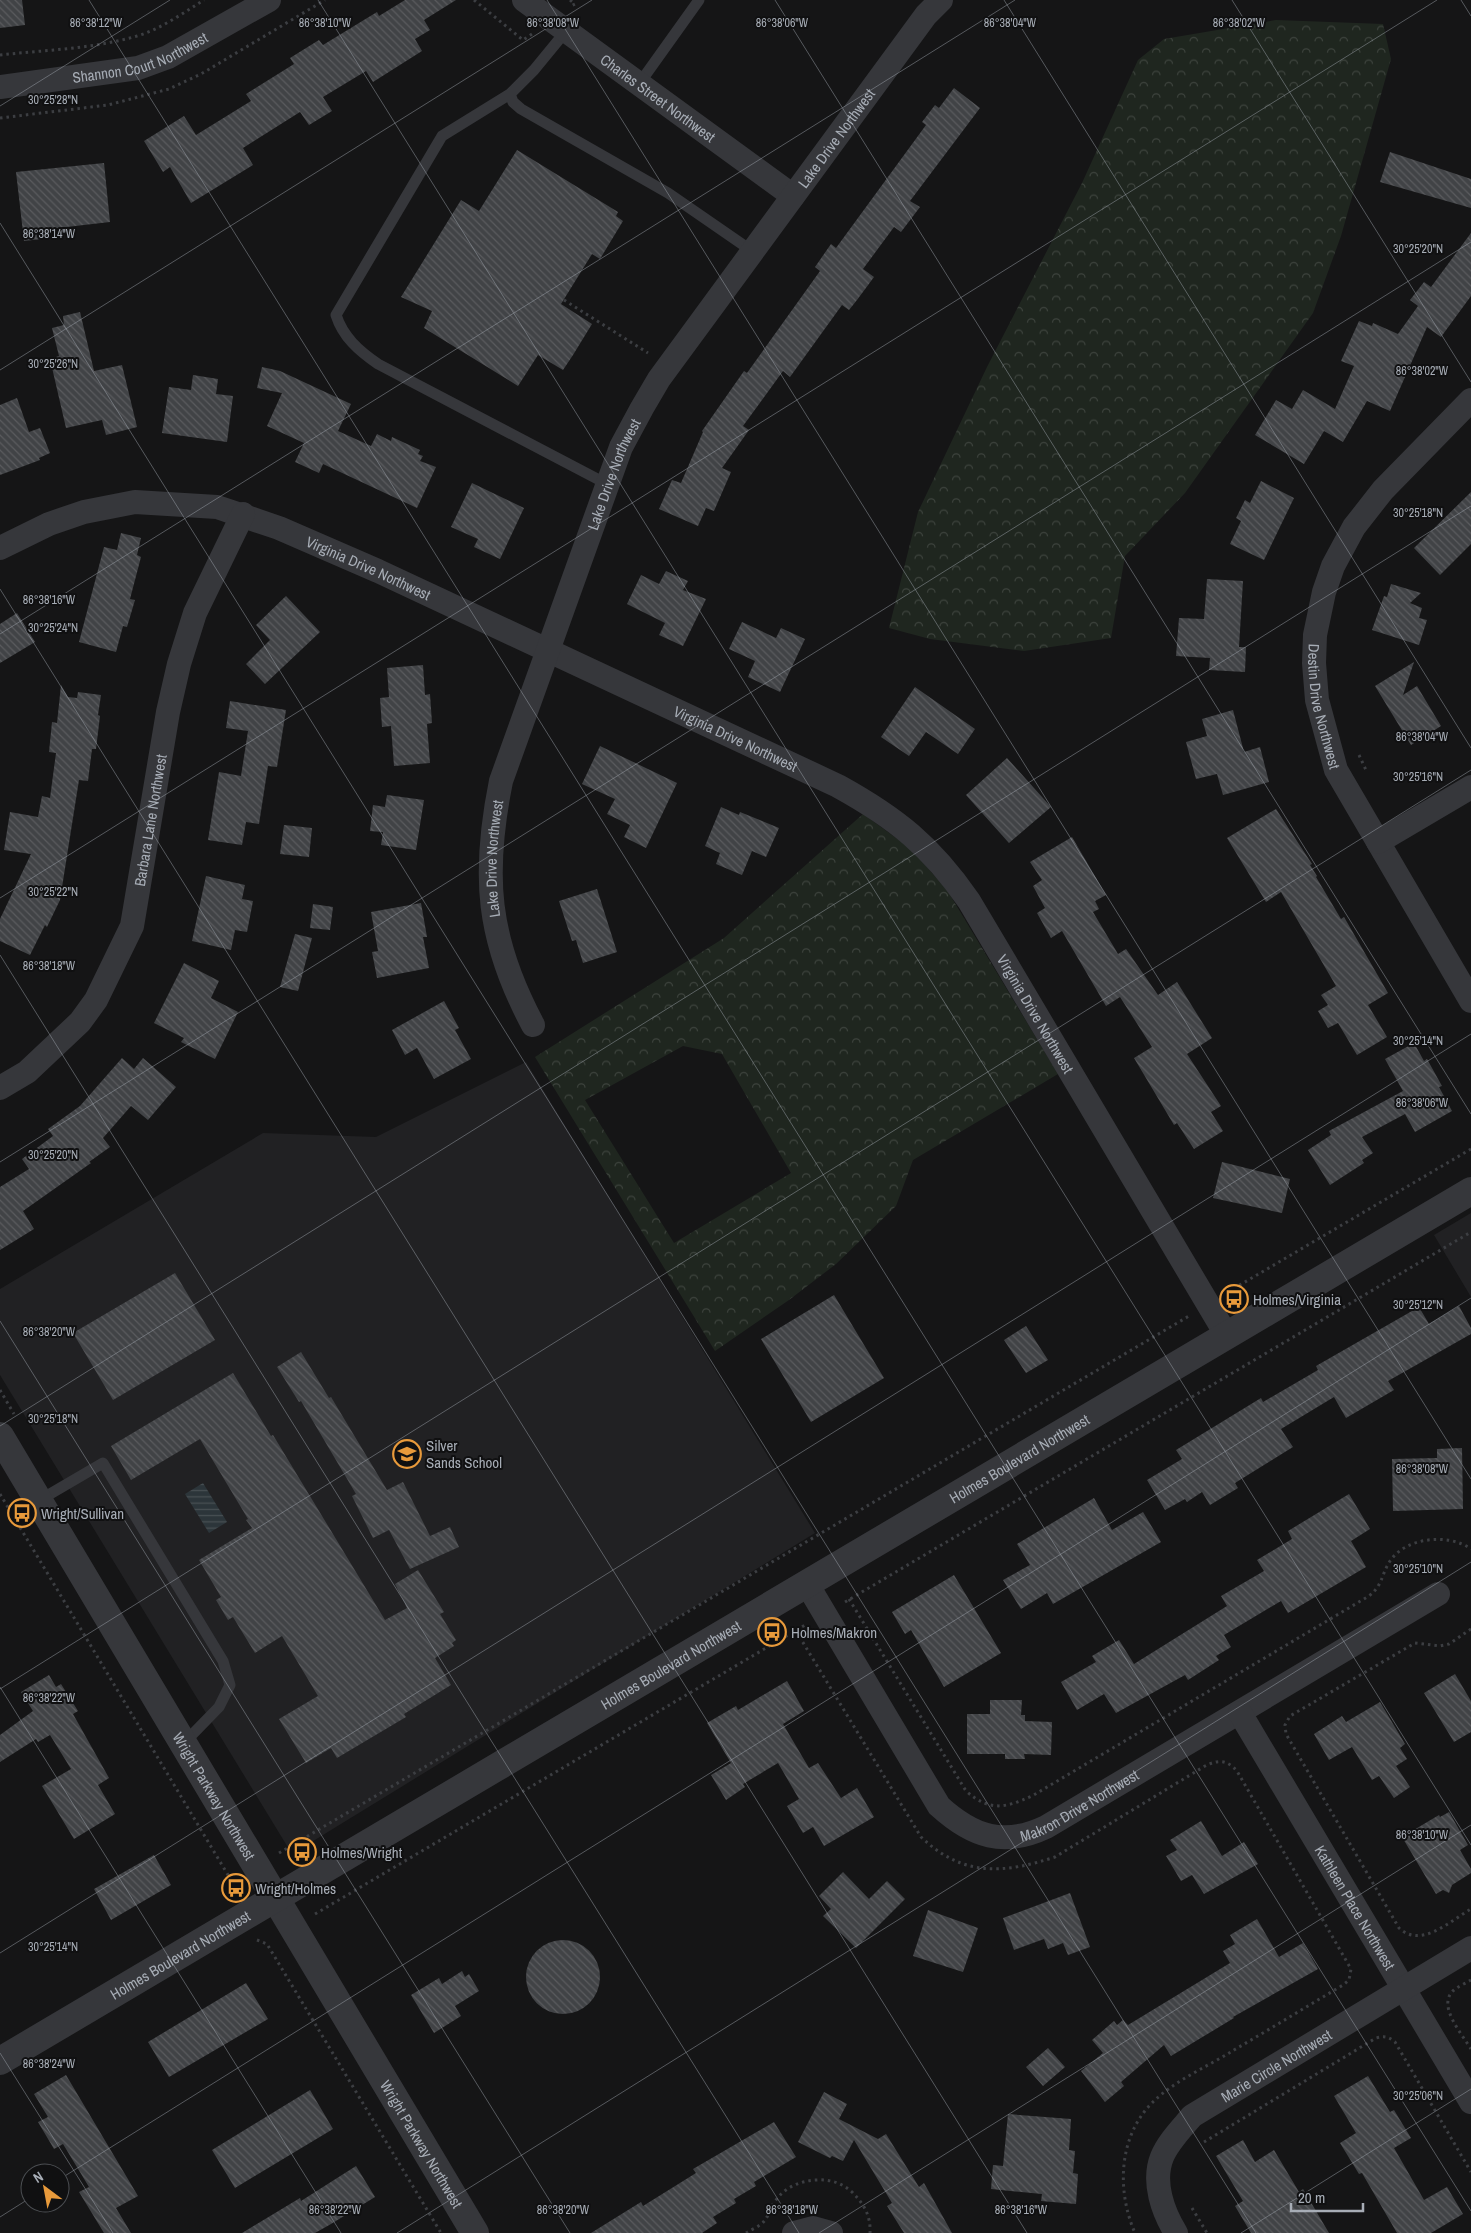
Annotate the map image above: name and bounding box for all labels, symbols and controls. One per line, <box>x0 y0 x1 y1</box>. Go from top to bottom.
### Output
text: 86°38'12"W <box>70 15 123 31</box>
text: 86°38'10"W <box>299 15 352 31</box>
text: 86°38'08"W <box>527 15 580 31</box>
text: 86°38'06"W <box>756 15 809 31</box>
text: 86°38'04"W <box>984 15 1037 31</box>
text: 86°38'02"W <box>1213 15 1266 31</box>
street label: Shannon Court Northwest <box>71 26 212 87</box>
street label: Charles Street Northwest <box>596 49 720 147</box>
street label: Lake Drive Northwest <box>792 84 880 192</box>
text: 30°25'28"N <box>28 92 78 108</box>
text: 86°38'14"W <box>23 226 76 242</box>
text: 30°25'20"N <box>1393 241 1443 257</box>
text: 30°25'26"N <box>28 356 78 372</box>
text: 86°38'02"W <box>1396 363 1449 379</box>
street label: Lake Drive Northwest <box>582 414 645 533</box>
text: 30°25'18"N <box>1393 505 1443 521</box>
street label: Virginia Drive Northwest <box>303 531 435 605</box>
text: 86°38'16"W <box>23 592 76 608</box>
text: 30°25'24"N <box>28 620 78 636</box>
street label: Destin Drive Northwest <box>1303 643 1346 772</box>
street label: Virginia Drive Northwest <box>670 700 802 776</box>
text: 86°38'04"W <box>1396 729 1449 745</box>
street label: Barbara Lane Northwest <box>128 752 171 888</box>
text: 30°25'16"N <box>1393 769 1443 785</box>
street label: Lake Drive Northwest <box>480 798 508 919</box>
text: 30°25'22"N <box>28 884 78 900</box>
street label: Virginia Drive Northwest <box>992 950 1079 1077</box>
text: 86°38'18"W <box>23 958 76 974</box>
text: 30°25'14"N <box>1393 1033 1443 1049</box>
text: 86°38'06"W <box>1396 1095 1449 1111</box>
text: 30°25'20"N <box>28 1147 78 1163</box>
bus stop icon: Holmes/Virginia <box>1219 1284 1249 1314</box>
place label: Holmes/Virginia <box>1253 1289 1341 1310</box>
text: 30°25'12"N <box>1393 1297 1443 1313</box>
text: 86°38'20"W <box>23 1324 76 1340</box>
street label: Holmes Boulevard Northwest <box>945 1408 1094 1508</box>
text: 30°25'18"N <box>28 1411 78 1427</box>
place label: Silver Sands School <box>426 1435 502 1473</box>
school or university icon: Silver Sands School <box>392 1439 422 1469</box>
text: 86°38'08"W <box>1396 1461 1449 1477</box>
bus stop icon: Wright/Sullivan <box>7 1498 37 1528</box>
place label: Wright/Sullivan <box>41 1503 124 1524</box>
text: 30°25'10"N <box>1393 1561 1443 1577</box>
street label: Holmes Boulevard Northwest <box>597 1615 745 1714</box>
bus stop icon: Holmes/Makron <box>757 1617 787 1647</box>
place label: Holmes/Makron <box>791 1622 877 1643</box>
text: 86°38'22"W <box>23 1690 76 1706</box>
street label: Wright Parkway Northwest <box>168 1728 261 1864</box>
street label: Makron Drive Northwest <box>1018 1764 1143 1846</box>
text: 86°38'10"W <box>1396 1827 1449 1843</box>
bus stop icon: Holmes/Wright <box>287 1837 317 1867</box>
street label: Kathleen Place Northwest <box>1310 1841 1401 1974</box>
place label: Holmes/Wright <box>321 1842 403 1863</box>
bus stop icon: Wright/Holmes <box>221 1873 251 1903</box>
place label: Wright/Holmes <box>255 1878 336 1899</box>
street label: Holmes Boulevard Northwest <box>106 1905 254 2004</box>
text: 30°25'14"N <box>28 1939 78 1955</box>
street label: Marie Circle Northwest <box>1217 2024 1336 2107</box>
text: 86°38'24"W <box>23 2056 76 2072</box>
street label: Wright Parkway Northwest <box>376 2076 468 2212</box>
text: 30°25'06"N <box>1393 2088 1443 2104</box>
north arrow <box>20 2163 70 2213</box>
text: N <box>30 2167 46 2187</box>
scale bar <box>1291 2180 1364 2212</box>
text: 20 m <box>1298 2187 1325 2208</box>
text: 86°38'22"W <box>309 2202 362 2218</box>
text: 86°38'20"W <box>537 2202 590 2218</box>
text: 86°38'18"W <box>766 2202 819 2218</box>
text: 86°38'16"W <box>995 2202 1048 2218</box>

